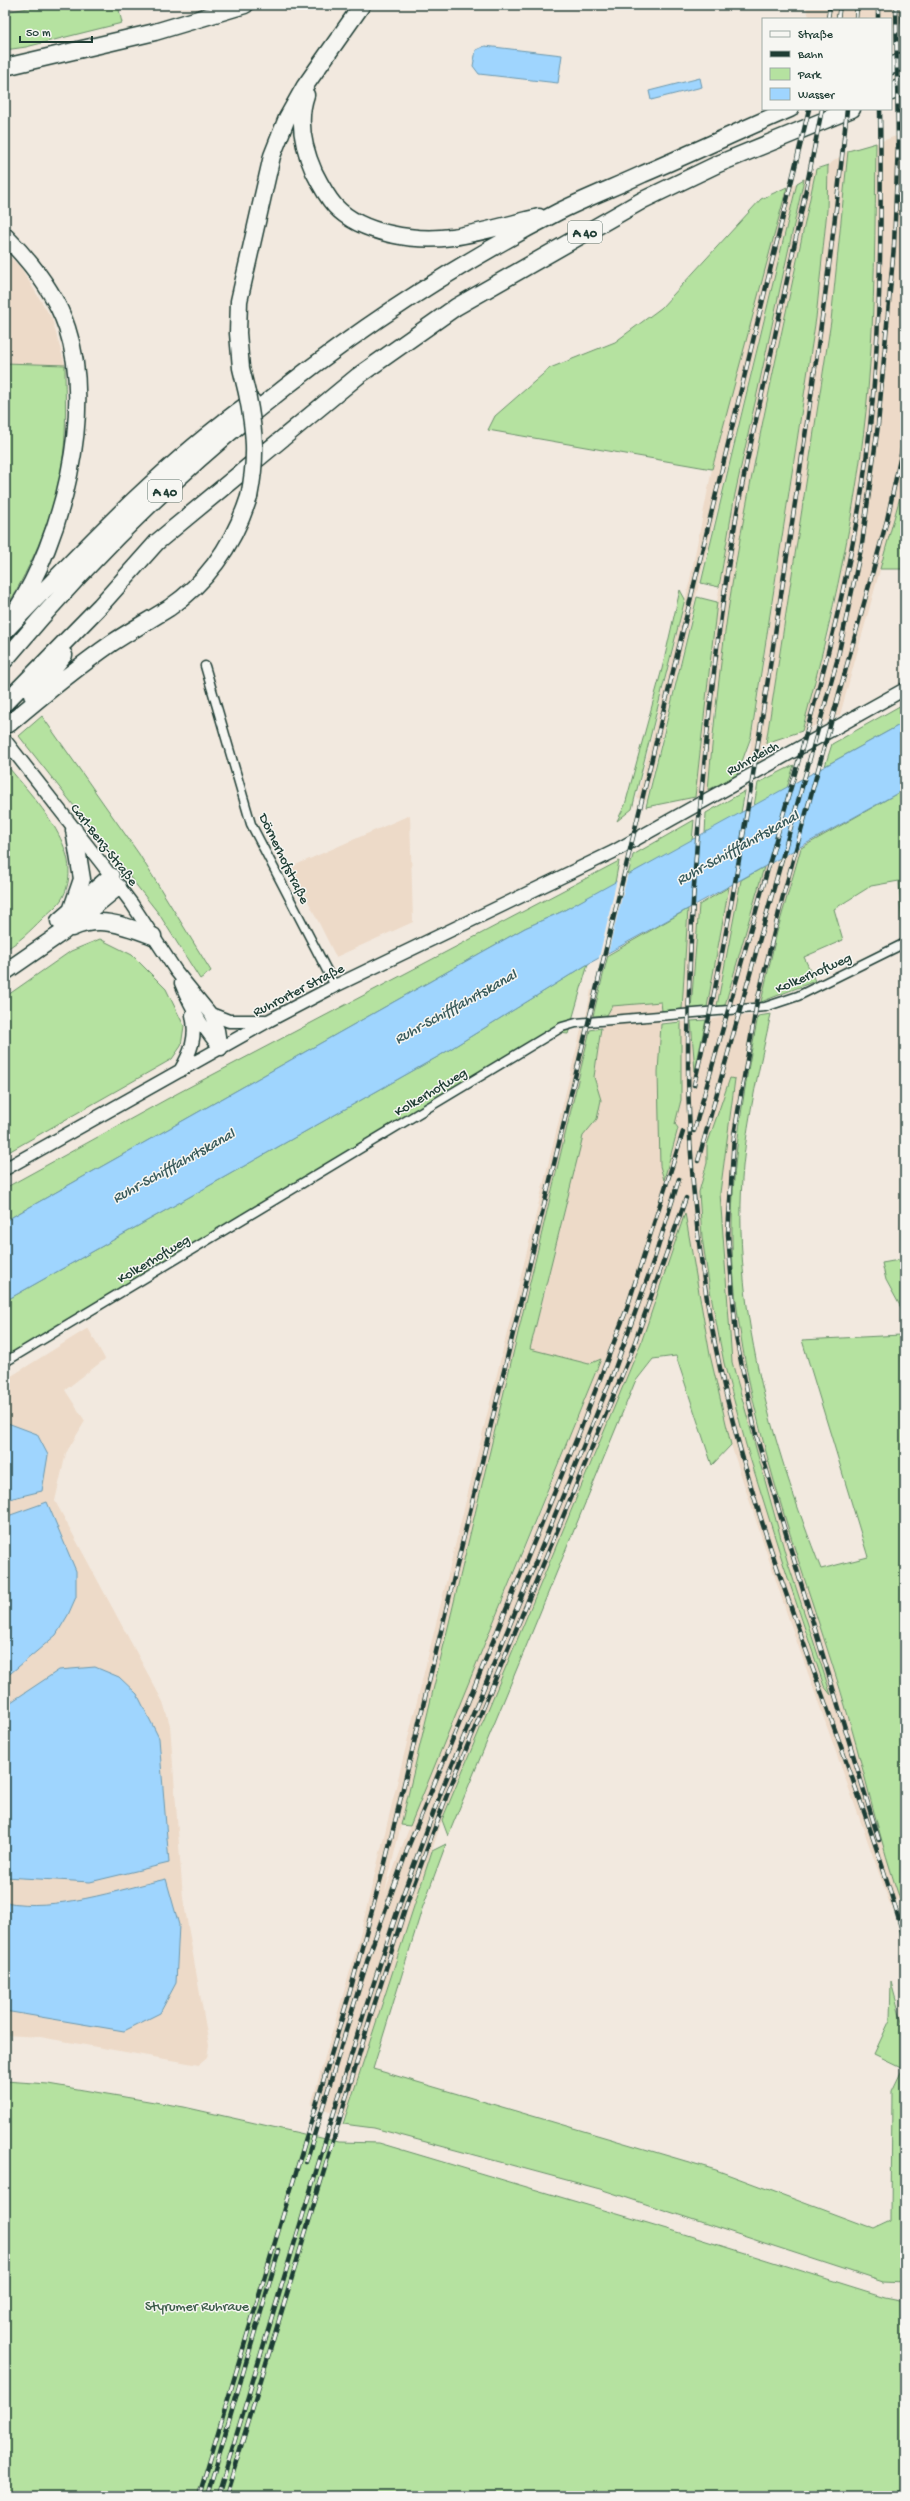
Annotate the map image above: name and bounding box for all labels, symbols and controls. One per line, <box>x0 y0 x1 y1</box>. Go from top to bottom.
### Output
scale bar <box>20 18 92 44</box>
legend <box>762 18 892 110</box>
text: 50 m <box>26 27 51 41</box>
text: Straße <box>798 29 834 43</box>
text: Bahn <box>797 49 823 63</box>
text: Park <box>797 69 823 83</box>
text: Wasser <box>798 89 836 103</box>
road number: A 40 <box>568 221 602 243</box>
road number: A 40 <box>148 480 182 502</box>
street label: Ruhrdeich <box>724 738 783 780</box>
street label: Carl-Benz-Straße <box>66 801 141 891</box>
water label: Ruhr-Schifffahrtskanal <box>674 807 804 890</box>
street label: Dörnerhofstraße <box>253 810 312 908</box>
street label: Kolkerhofweg <box>773 950 855 999</box>
street label: Ruhrorter Straße <box>251 960 348 1022</box>
water label: Ruhr-Schifffahrtskanal <box>392 966 522 1049</box>
street label: Kolkerhofweg <box>392 1065 471 1121</box>
water label: Ruhr-Schifffahrtskanal <box>110 1125 240 1208</box>
street label: Kolkerhofweg <box>115 1232 194 1288</box>
park label: Styrumer Ruhraue <box>145 2299 250 2316</box>

